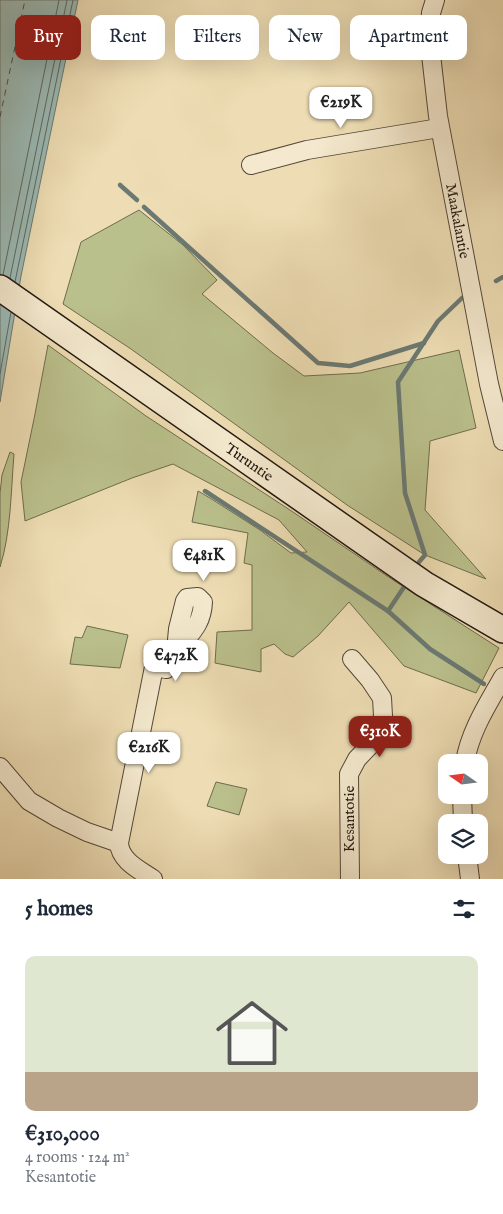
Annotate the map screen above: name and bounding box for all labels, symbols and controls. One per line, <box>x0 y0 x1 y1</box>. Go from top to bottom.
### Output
chip: Buy <box>15 15 81 60</box>
chip: Rent <box>91 15 165 60</box>
chip: Filters <box>175 15 259 60</box>
chip: New <box>269 15 340 60</box>
chip: Apartment <box>350 15 467 60</box>
pin: €219K <box>306 86 376 129</box>
text: €219K <box>320 93 362 113</box>
street label: Maakalantie <box>442 182 474 260</box>
street label: Turuntie <box>221 439 277 486</box>
pin: €481K <box>169 540 239 582</box>
text: €481K <box>183 546 225 566</box>
pin: €472K <box>141 640 211 682</box>
text: €472K <box>154 646 198 666</box>
pin: €310K <box>345 716 415 758</box>
text: €310K <box>360 722 400 742</box>
pin: €216K <box>114 732 184 774</box>
text: €216K <box>128 738 170 758</box>
north arrow <box>438 754 488 804</box>
map controls <box>438 754 488 864</box>
street label: Kesantotie <box>340 786 359 852</box>
button: layers <box>438 814 488 864</box>
icon: filters <box>450 895 478 923</box>
text: 5 homes <box>25 896 93 923</box>
icon: home <box>207 988 297 1078</box>
text: €310,000 <box>25 1121 100 1148</box>
text: 4 rooms · 124 m² <box>25 1148 130 1168</box>
text: Kesantotie <box>25 1168 96 1188</box>

